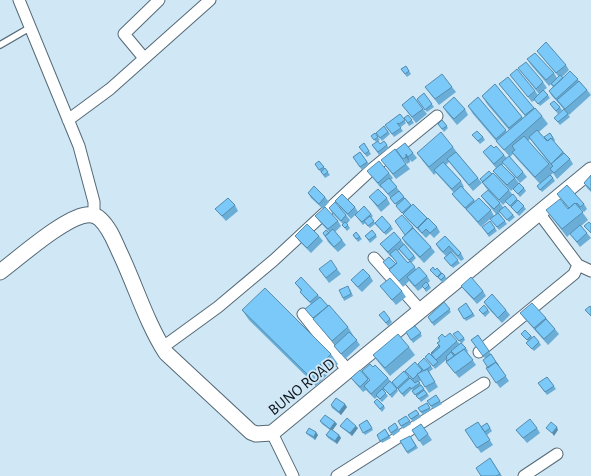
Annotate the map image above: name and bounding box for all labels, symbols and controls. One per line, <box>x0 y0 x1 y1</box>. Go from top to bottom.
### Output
street label: BUNO ROAD <box>265 355 338 418</box>

